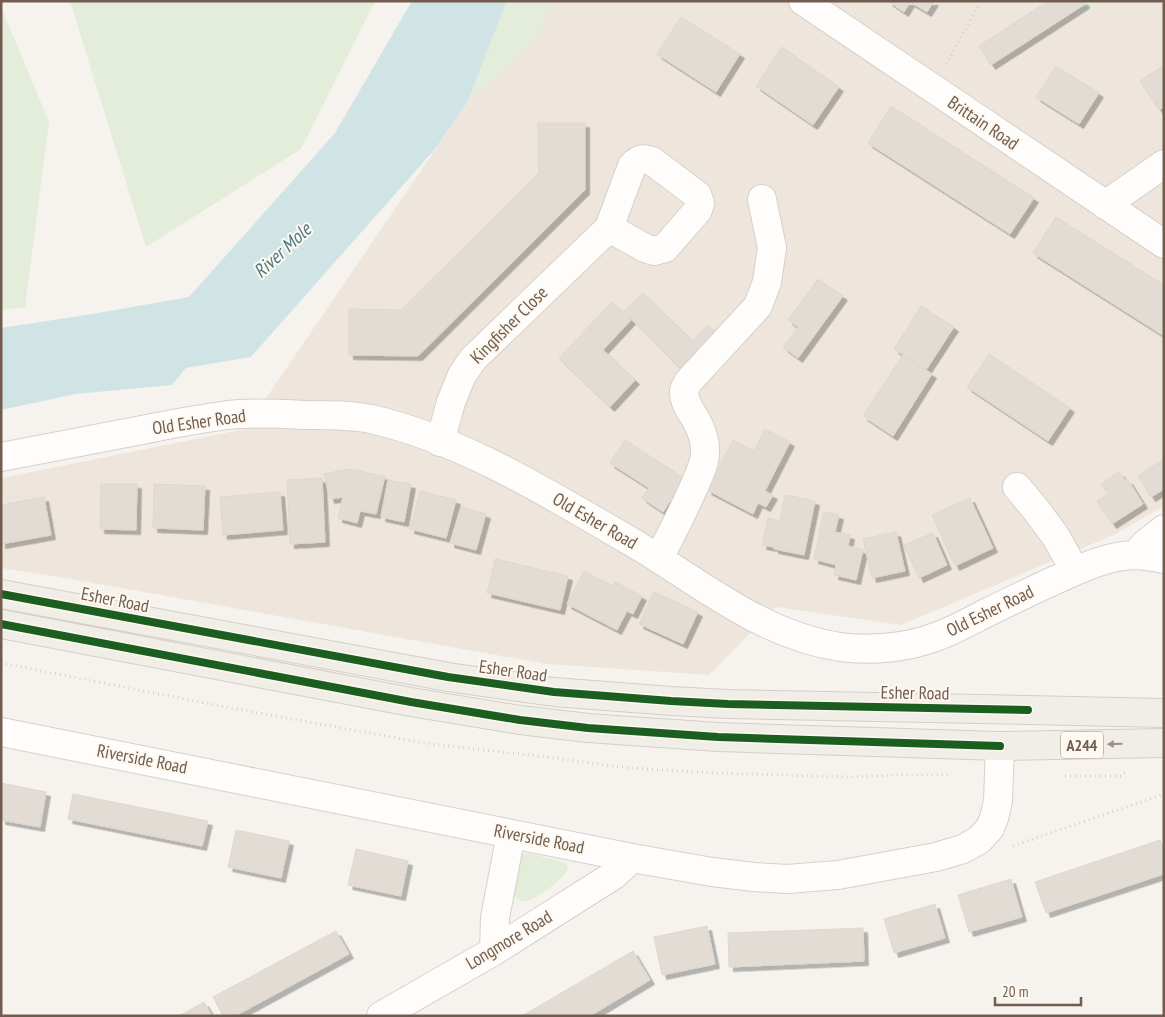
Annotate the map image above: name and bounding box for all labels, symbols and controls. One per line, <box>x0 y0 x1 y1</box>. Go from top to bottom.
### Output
street label: Brittain Road <box>943 90 1023 155</box>
water label: River Mole <box>248 216 317 283</box>
street label: Kingfisher Close <box>465 281 552 368</box>
street label: Old Esher Road <box>151 404 247 439</box>
street label: Old Esher Road <box>549 487 642 554</box>
street label: Old Esher Road <box>942 580 1037 642</box>
street label: Esher Road <box>79 582 151 617</box>
street label: Esher Road <box>477 654 549 687</box>
street label: Esher Road <box>881 680 950 705</box>
road number: A244 <box>1061 732 1103 758</box>
street label: Riverside Road <box>95 738 189 779</box>
one-way arrow <box>1107 740 1123 748</box>
street label: Riverside Road <box>492 818 586 859</box>
street label: Longmore Road <box>461 905 556 974</box>
scale bar <box>995 974 1081 1006</box>
text: 20 m <box>1002 982 1028 1001</box>

